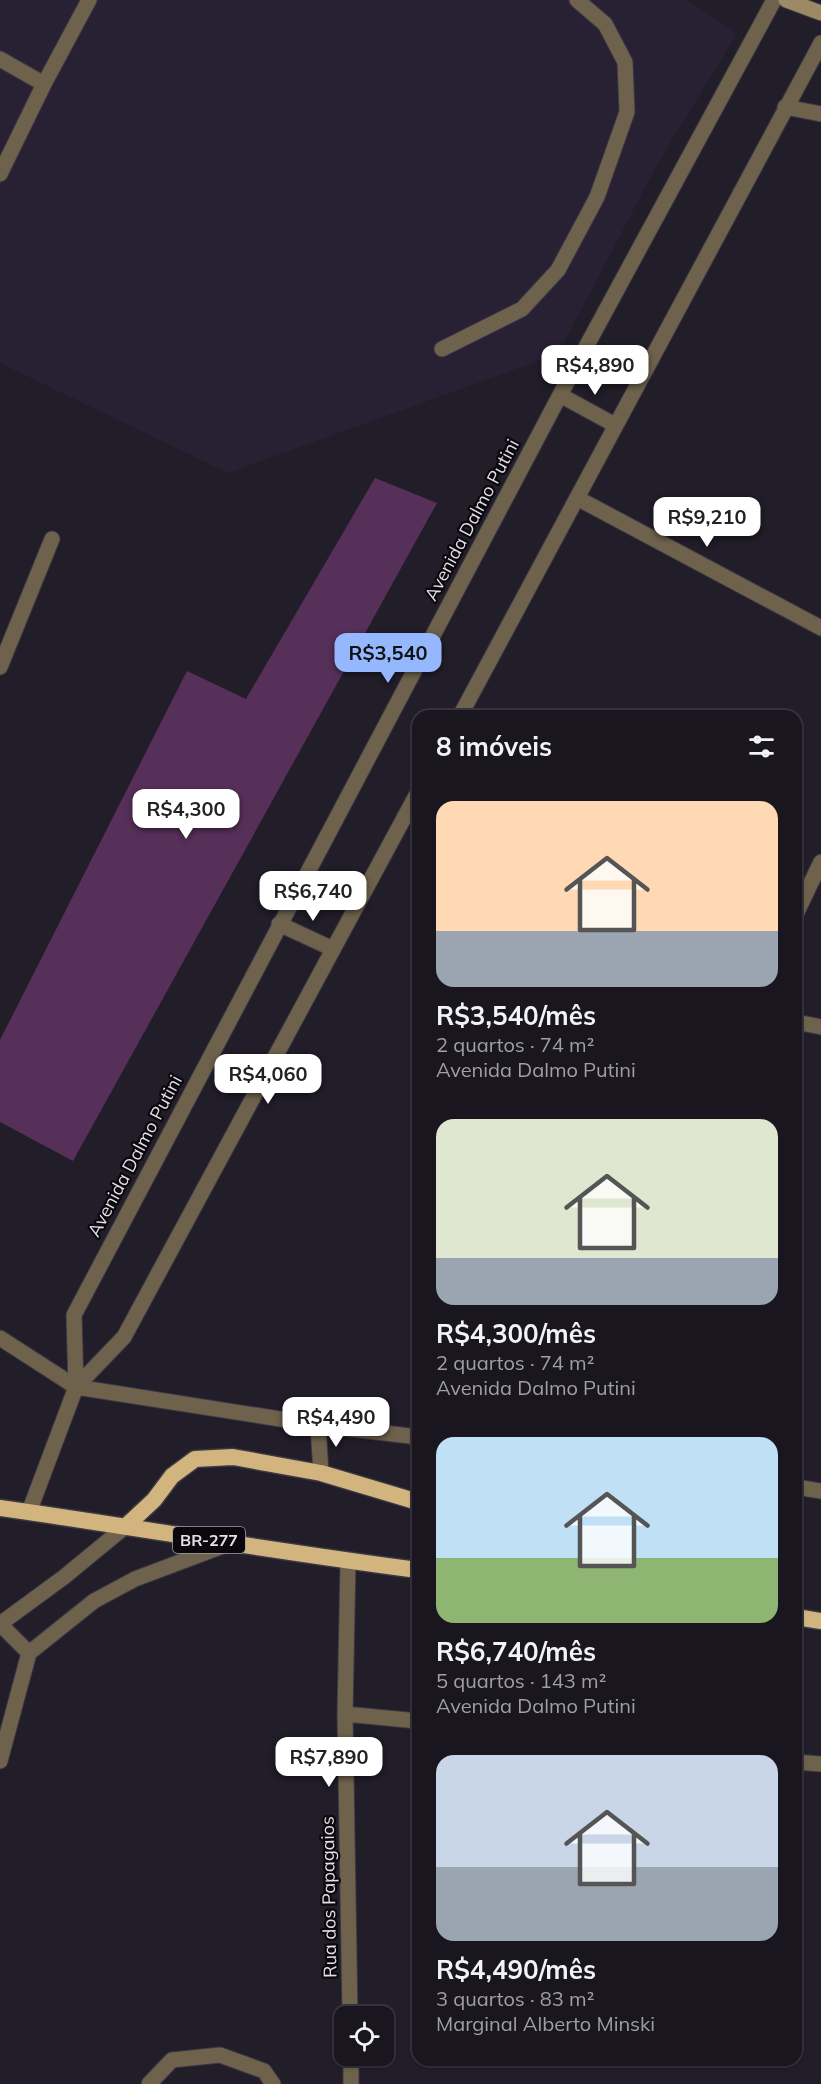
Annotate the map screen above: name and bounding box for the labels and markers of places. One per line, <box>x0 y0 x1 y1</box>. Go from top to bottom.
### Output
pin: R$4,890 <box>540 345 650 396</box>
pin: R$9,210 <box>652 497 762 548</box>
pin: R$3,540 <box>333 633 443 684</box>
pin: R$4,300 <box>131 789 241 840</box>
pin: R$6,740 <box>258 871 368 922</box>
pin: R$4,060 <box>213 1054 323 1105</box>
pin: R$4,490 <box>281 1397 391 1448</box>
pin: R$7,890 <box>274 1737 384 1788</box>

